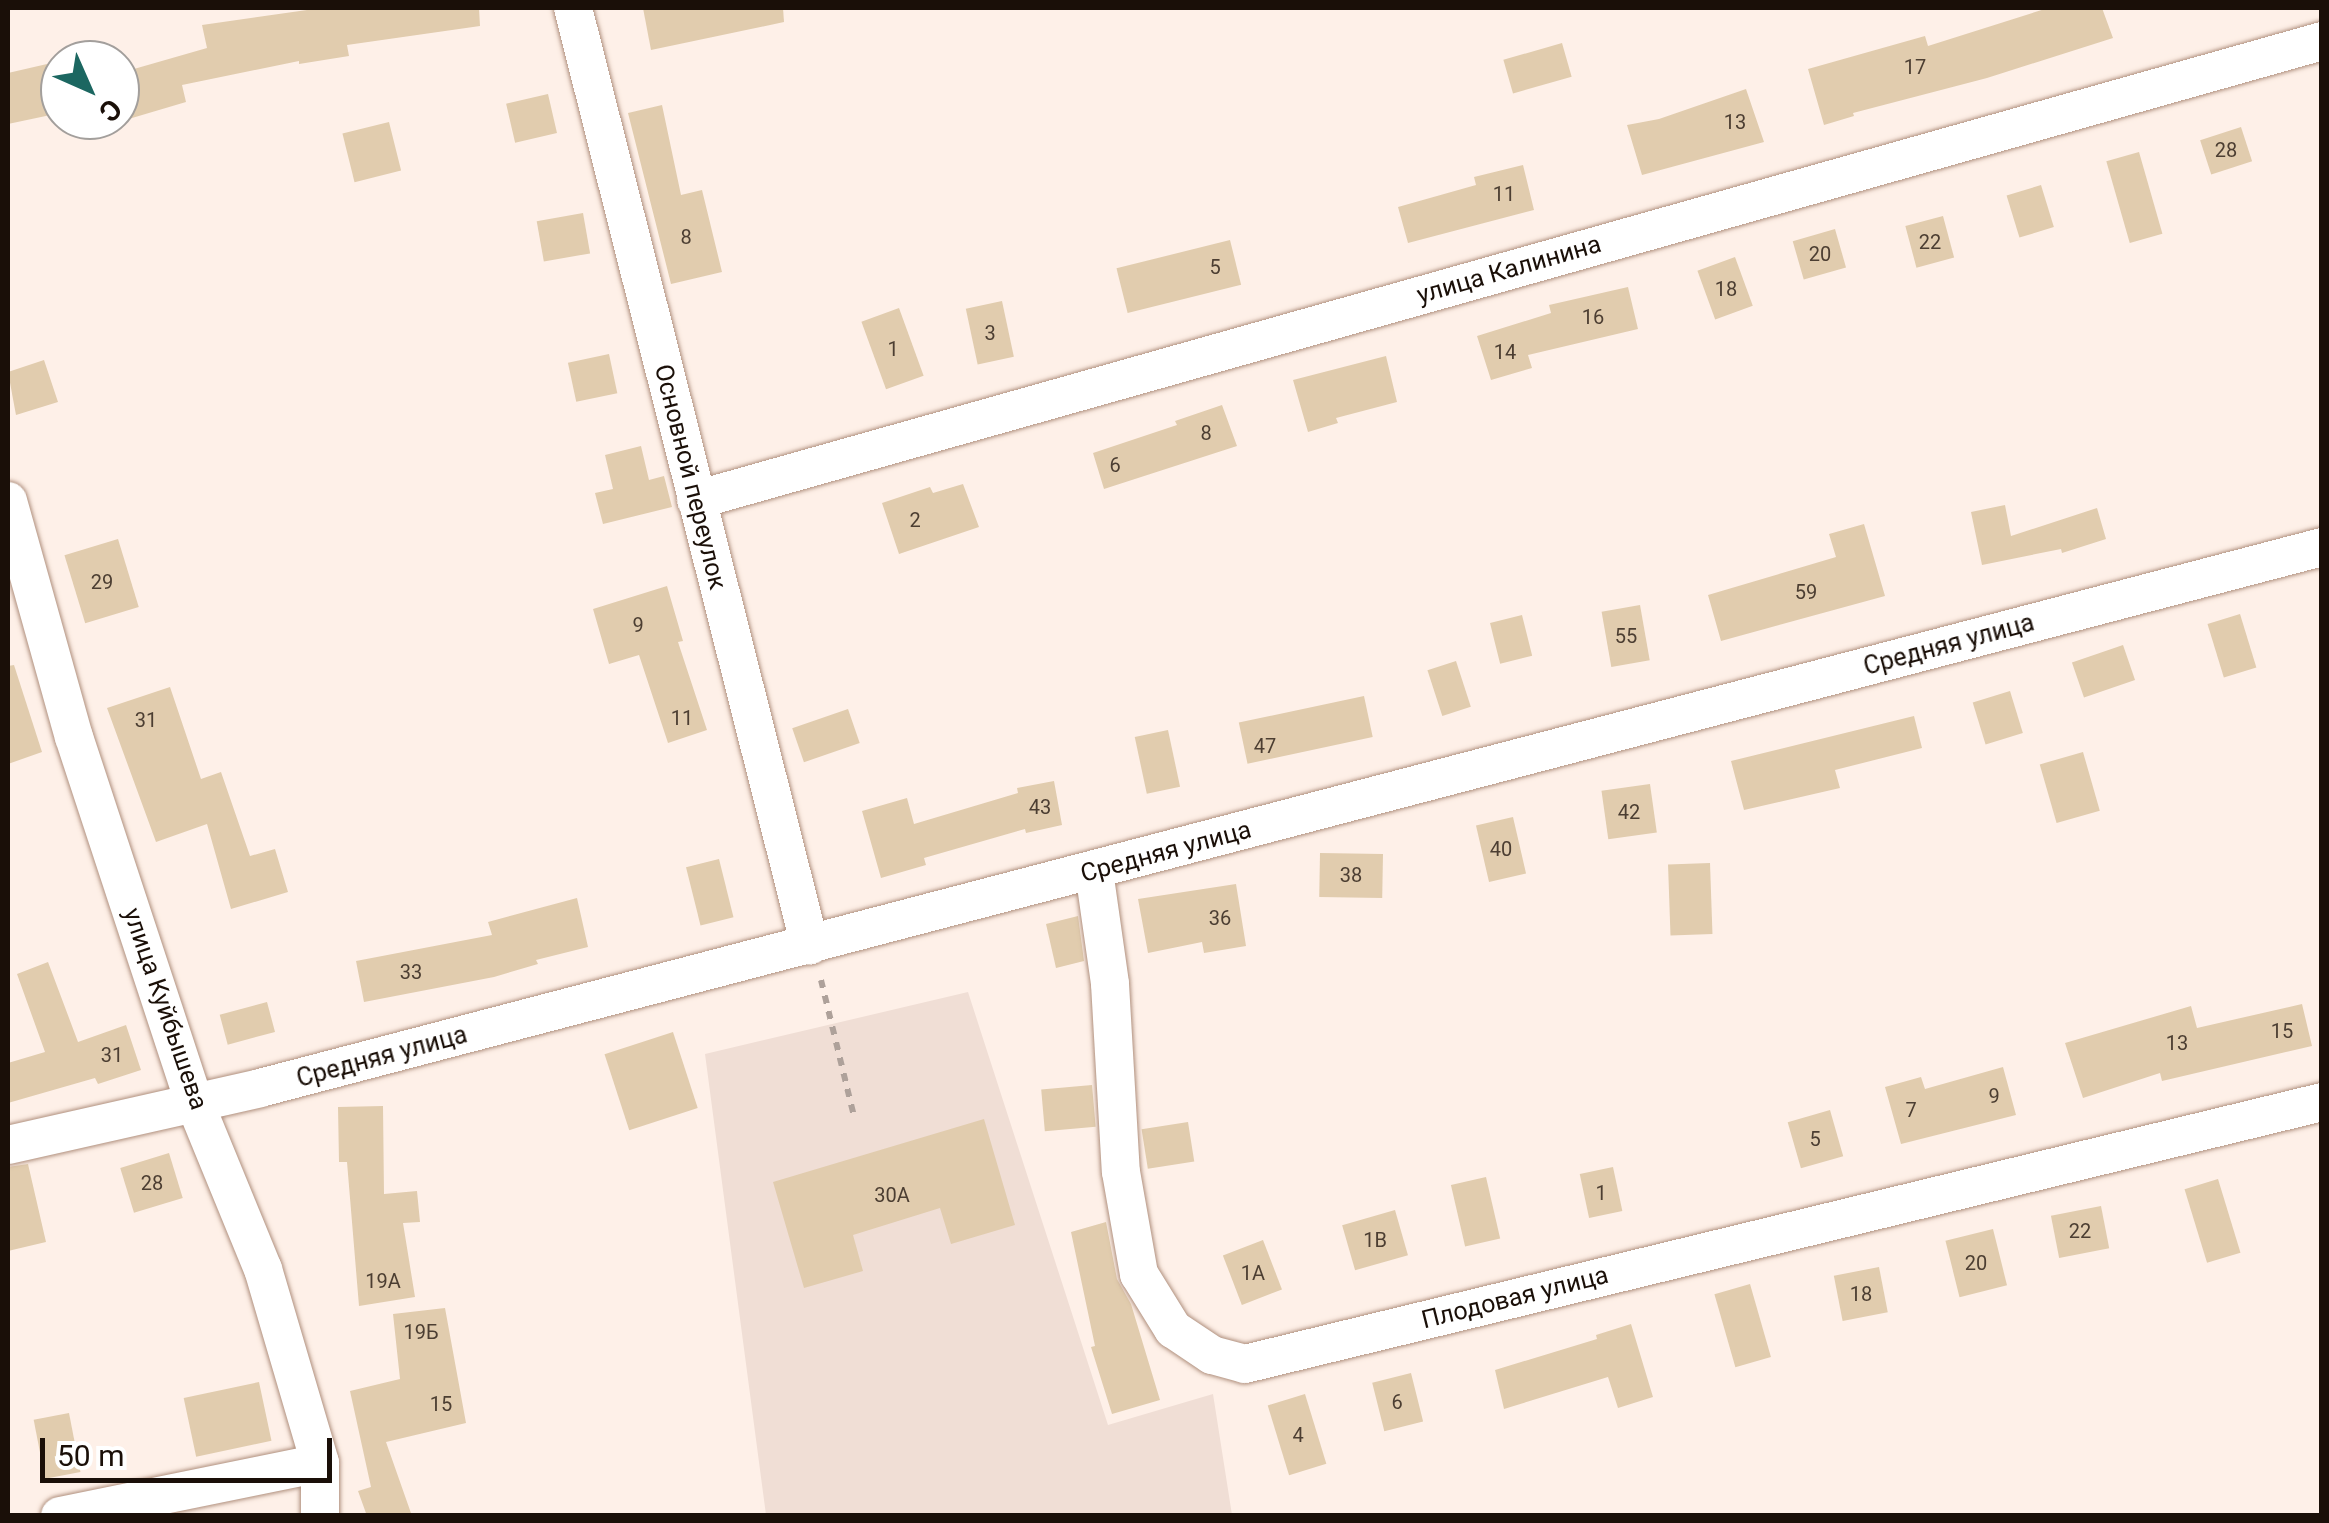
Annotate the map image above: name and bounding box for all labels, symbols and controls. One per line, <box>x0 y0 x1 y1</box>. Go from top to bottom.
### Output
north arrow <box>40 40 140 140</box>
house number: 17 <box>1904 55 1926 79</box>
text: С <box>92 92 128 128</box>
house number: 13 <box>1724 110 1746 134</box>
house number: 28 <box>2215 138 2237 162</box>
house number: 11 <box>1493 182 1515 206</box>
house number: 8 <box>680 225 692 249</box>
street label: улица Калинина <box>1413 229 1605 311</box>
house number: 22 <box>1919 230 1941 254</box>
house number: 20 <box>1809 242 1831 266</box>
house number: 5 <box>1209 255 1221 279</box>
house number: 18 <box>1715 277 1737 301</box>
house number: 16 <box>1582 305 1604 329</box>
house number: 3 <box>984 321 996 345</box>
house number: 1 <box>887 337 899 361</box>
house number: 14 <box>1494 340 1516 364</box>
street label: Основной переулок <box>648 361 732 593</box>
house number: 8 <box>1200 421 1212 445</box>
house number: 6 <box>1109 453 1121 477</box>
house number: 2 <box>909 508 921 532</box>
house number: 29 <box>91 570 113 594</box>
house number: 59 <box>1795 580 1817 604</box>
street label: Средняя улица <box>1860 608 2038 682</box>
house number: 9 <box>632 613 644 637</box>
house number: 55 <box>1615 624 1637 648</box>
house number: 11 <box>671 706 693 730</box>
house number: 31 <box>135 708 157 732</box>
house number: 47 <box>1254 734 1276 758</box>
house number: 43 <box>1029 795 1051 819</box>
house number: 42 <box>1618 800 1640 824</box>
street label: Средняя улица <box>1077 815 1255 889</box>
house number: 40 <box>1490 837 1512 861</box>
house number: 38 <box>1340 863 1362 887</box>
street label: улица Куйбышева <box>116 904 214 1114</box>
house number: 36 <box>1209 906 1231 930</box>
house number: 33 <box>400 960 422 984</box>
house number: 15 <box>2271 1019 2293 1043</box>
street label: Средняя улица <box>293 1020 471 1094</box>
house number: 13 <box>2166 1031 2188 1055</box>
house number: 31 <box>101 1043 123 1067</box>
house number: 9 <box>1988 1084 2000 1108</box>
house number: 7 <box>1905 1098 1917 1122</box>
house number: 5 <box>1809 1127 1821 1151</box>
house number: 28 <box>141 1171 163 1195</box>
house number: 1 <box>1595 1181 1607 1205</box>
house number: 30А <box>874 1183 910 1207</box>
house number: 22 <box>2069 1219 2091 1243</box>
house number: 1В <box>1363 1228 1387 1252</box>
house number: 20 <box>1965 1251 1987 1275</box>
street label: Плодовая улица <box>1418 1260 1612 1336</box>
house number: 1А <box>1241 1261 1265 1285</box>
house number: 19А <box>365 1269 401 1293</box>
house number: 18 <box>1850 1282 1872 1306</box>
house number: 19Б <box>403 1320 439 1344</box>
house number: 6 <box>1391 1390 1403 1414</box>
house number: 15 <box>430 1392 452 1416</box>
scale bar <box>45 1418 338 1480</box>
house number: 4 <box>1292 1423 1304 1447</box>
text: 50 m <box>57 1438 124 1473</box>

